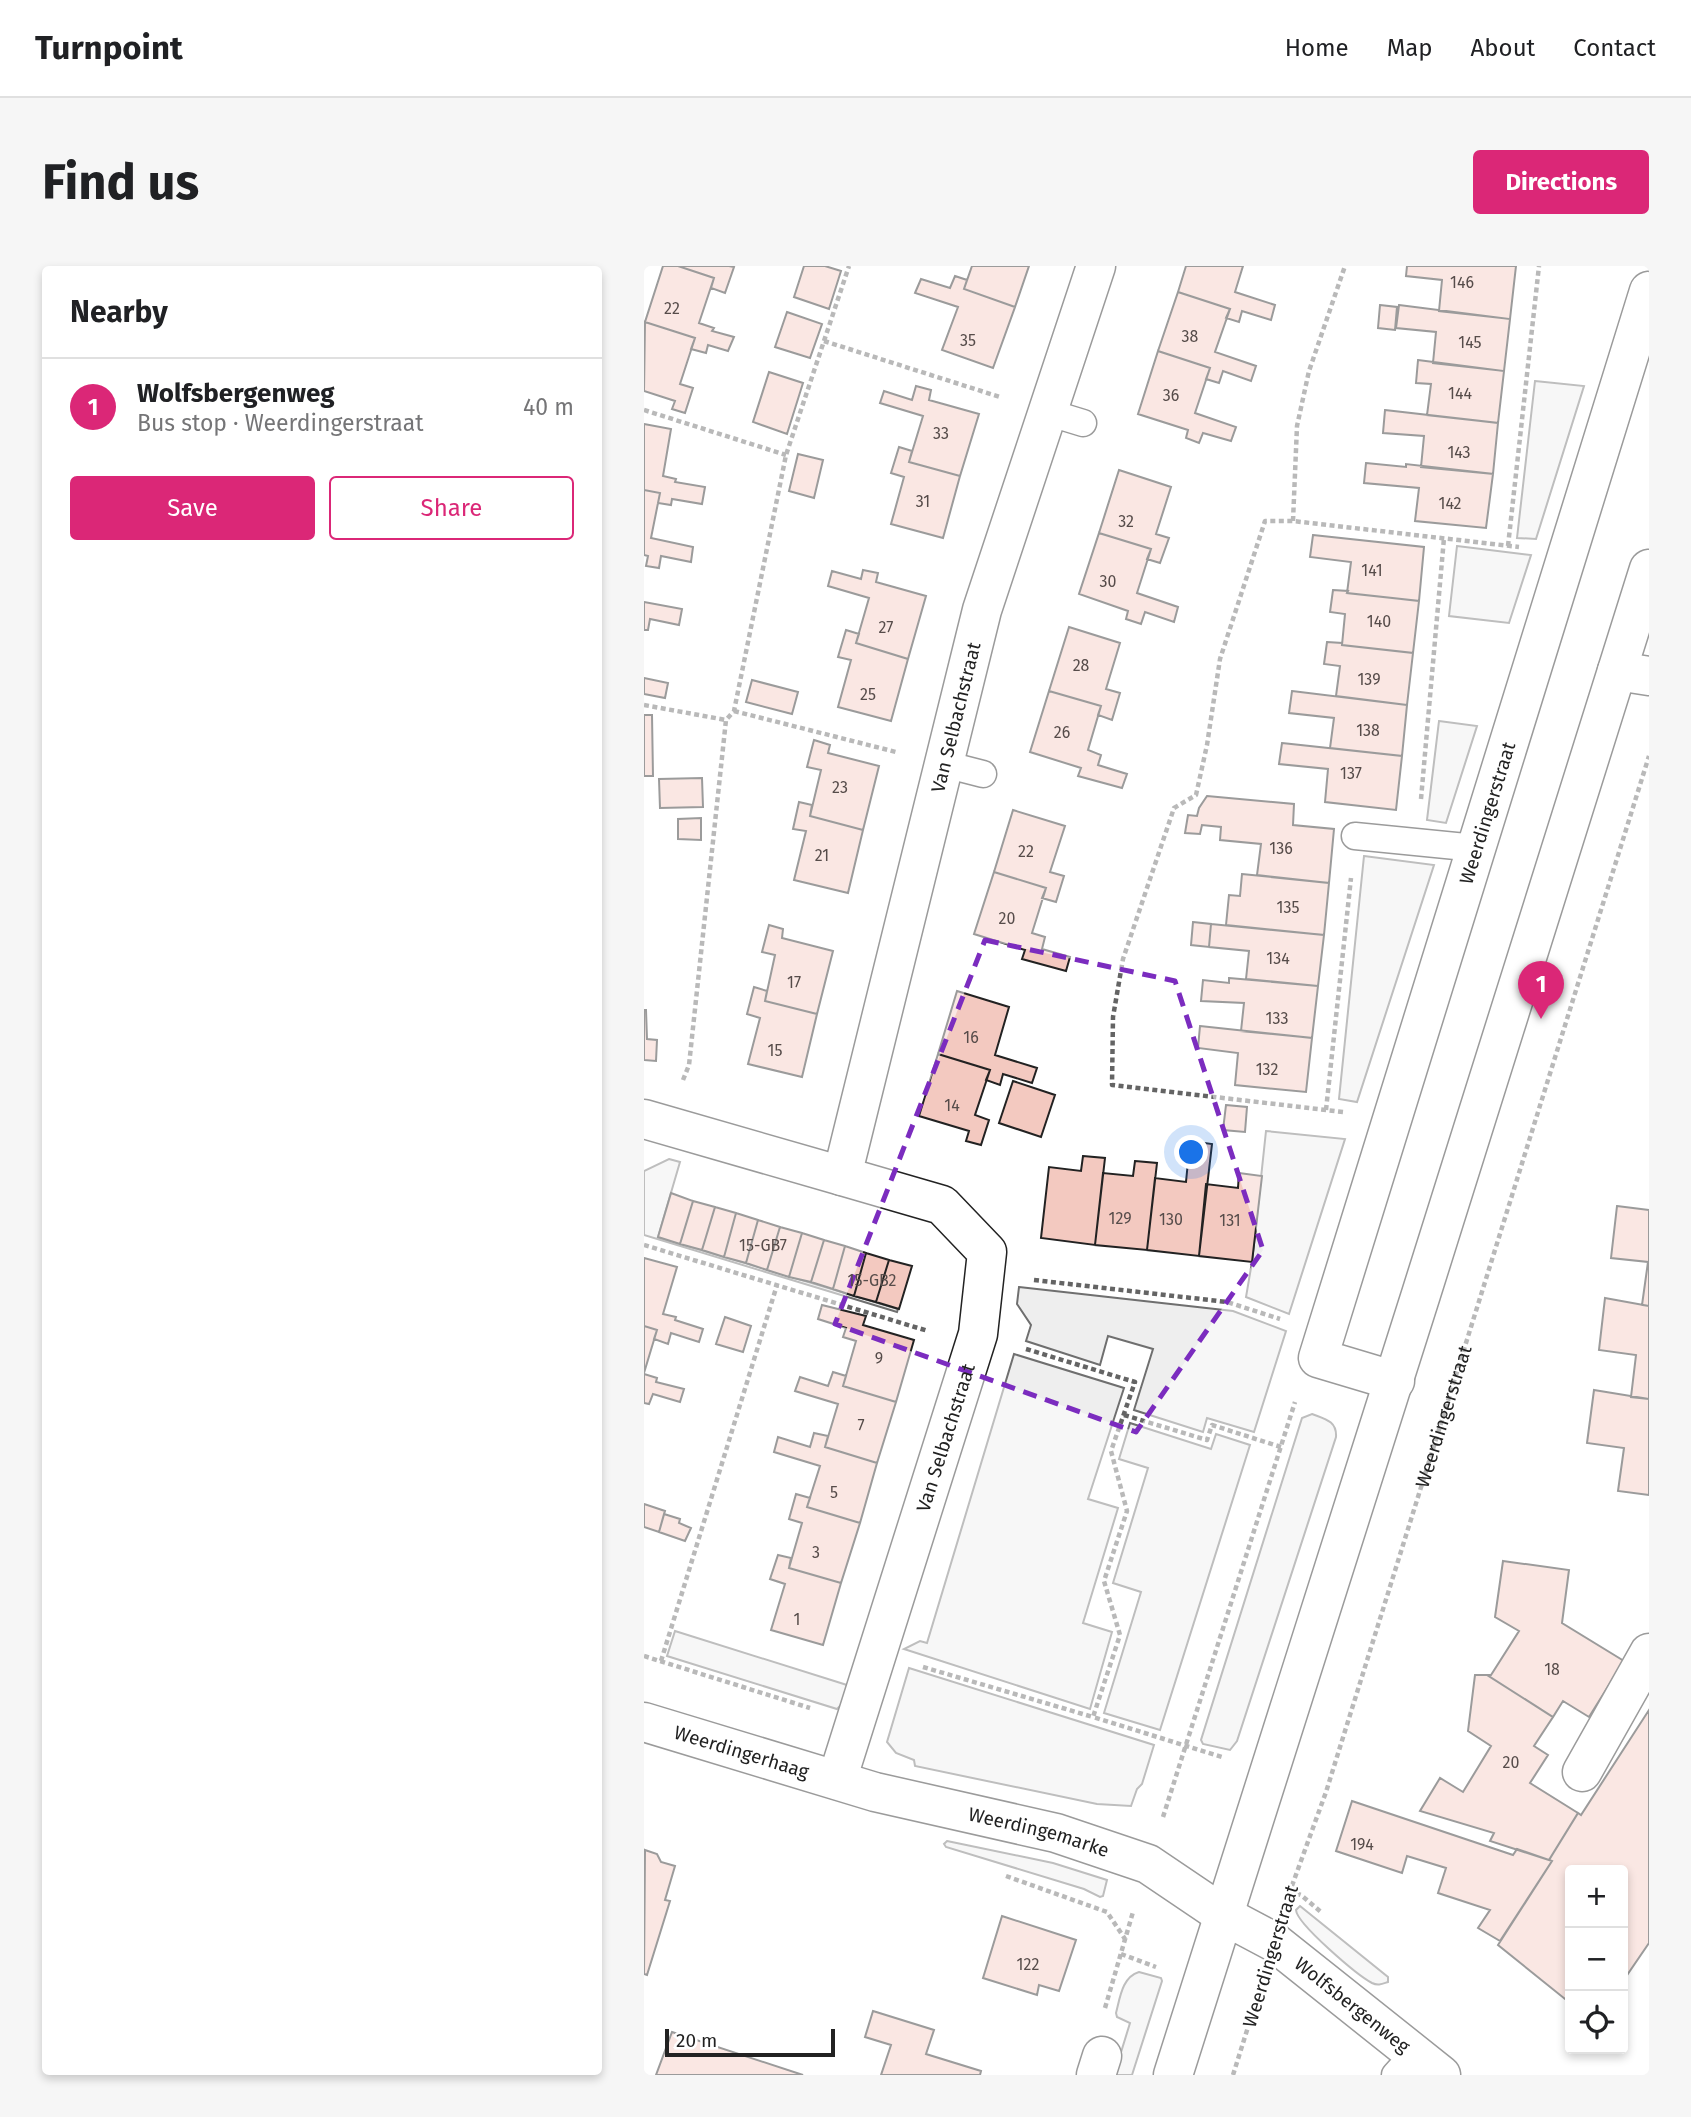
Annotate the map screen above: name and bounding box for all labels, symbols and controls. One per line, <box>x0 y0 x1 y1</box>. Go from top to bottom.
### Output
text: Turnpoint <box>35 28 183 68</box>
text: Home <box>1285 34 1349 62</box>
text: Map <box>1387 34 1433 62</box>
text: About <box>1471 34 1535 62</box>
text: Contact <box>1573 34 1656 62</box>
button: Directions <box>1473 150 1649 214</box>
text: Find us <box>42 153 199 212</box>
house number: 146 <box>1450 273 1474 292</box>
text: Nearby <box>70 294 168 330</box>
house number: 22 <box>664 299 680 318</box>
house number: 38 <box>1182 327 1199 346</box>
house number: 35 <box>960 331 976 350</box>
house number: 145 <box>1458 333 1482 352</box>
text: Wolfsbergenweg <box>137 378 335 409</box>
house number: 144 <box>1448 384 1472 403</box>
house number: 36 <box>1163 386 1179 405</box>
text: 1 <box>88 393 98 421</box>
text: 40 m <box>523 393 574 421</box>
text: Bus stop · Weerdingerstraat <box>137 409 423 437</box>
house number: 33 <box>933 424 949 443</box>
house number: 143 <box>1447 443 1471 462</box>
button: Save <box>70 476 315 540</box>
button: Share <box>329 476 574 540</box>
house number: 31 <box>916 492 930 511</box>
house number: 142 <box>1438 494 1462 513</box>
house number: 32 <box>1118 512 1134 531</box>
house number: 141 <box>1361 561 1383 580</box>
house number: 30 <box>1100 572 1117 591</box>
house number: 140 <box>1367 612 1391 631</box>
house number: 27 <box>879 618 893 637</box>
street label: Van Selbachstraat <box>926 640 986 795</box>
house number: 28 <box>1073 656 1090 675</box>
house number: 139 <box>1357 670 1381 689</box>
house number: 25 <box>860 685 876 704</box>
house number: 138 <box>1356 721 1380 740</box>
house number: 26 <box>1054 723 1070 742</box>
street label: Weerdingerstraat <box>1455 739 1520 887</box>
house number: 137 <box>1340 764 1362 783</box>
house number: 23 <box>832 778 848 797</box>
house number: 136 <box>1269 839 1293 858</box>
house number: 22 <box>1018 842 1034 861</box>
house number: 21 <box>815 846 829 865</box>
house number: 135 <box>1277 898 1299 917</box>
house number: 20 <box>999 909 1015 928</box>
house number: 134 <box>1266 949 1290 968</box>
pin: 1 <box>1518 961 1564 1019</box>
house number: 17 <box>787 973 801 992</box>
house number: 133 <box>1266 1009 1288 1028</box>
house number: 16 <box>963 1028 979 1047</box>
house number: 15 <box>768 1041 782 1060</box>
house number: 132 <box>1256 1060 1278 1079</box>
house number: 14 <box>944 1096 960 1115</box>
your location <box>1174 1135 1208 1169</box>
house number: 129 <box>1108 1209 1132 1228</box>
house number: 130 <box>1159 1210 1183 1229</box>
house number: 131 <box>1219 1211 1241 1230</box>
house number: 15-GB7 <box>739 1236 787 1255</box>
house number: 15-GB2 <box>848 1271 897 1290</box>
street label: Weerdingerstraat <box>1411 1342 1477 1490</box>
house number: 9 <box>875 1349 883 1368</box>
street label: Van Selbachstraat <box>911 1361 980 1515</box>
house number: 7 <box>857 1416 865 1435</box>
house number: 5 <box>830 1483 838 1502</box>
house number: 3 <box>812 1543 820 1562</box>
house number: 1 <box>794 1610 800 1629</box>
house number: 18 <box>1544 1660 1560 1679</box>
street label: Weerdingerhaag <box>671 1721 812 1783</box>
house number: 20 <box>1503 1753 1519 1772</box>
street label: Weerdingemarke <box>966 1803 1112 1862</box>
house number: 194 <box>1350 1835 1374 1854</box>
map controls <box>1565 1865 1628 2054</box>
button: + <box>1565 1865 1628 1928</box>
street label: Weerdingerstraat <box>1238 1882 1303 2030</box>
button: − <box>1565 1928 1628 1991</box>
street label: Wolfsbergenweg <box>1290 1952 1415 2058</box>
house number: 122 <box>1017 1955 1039 1974</box>
button: locate <box>1565 1991 1628 2054</box>
scale bar <box>665 2026 835 2058</box>
text: 20 m <box>676 2029 717 2052</box>

